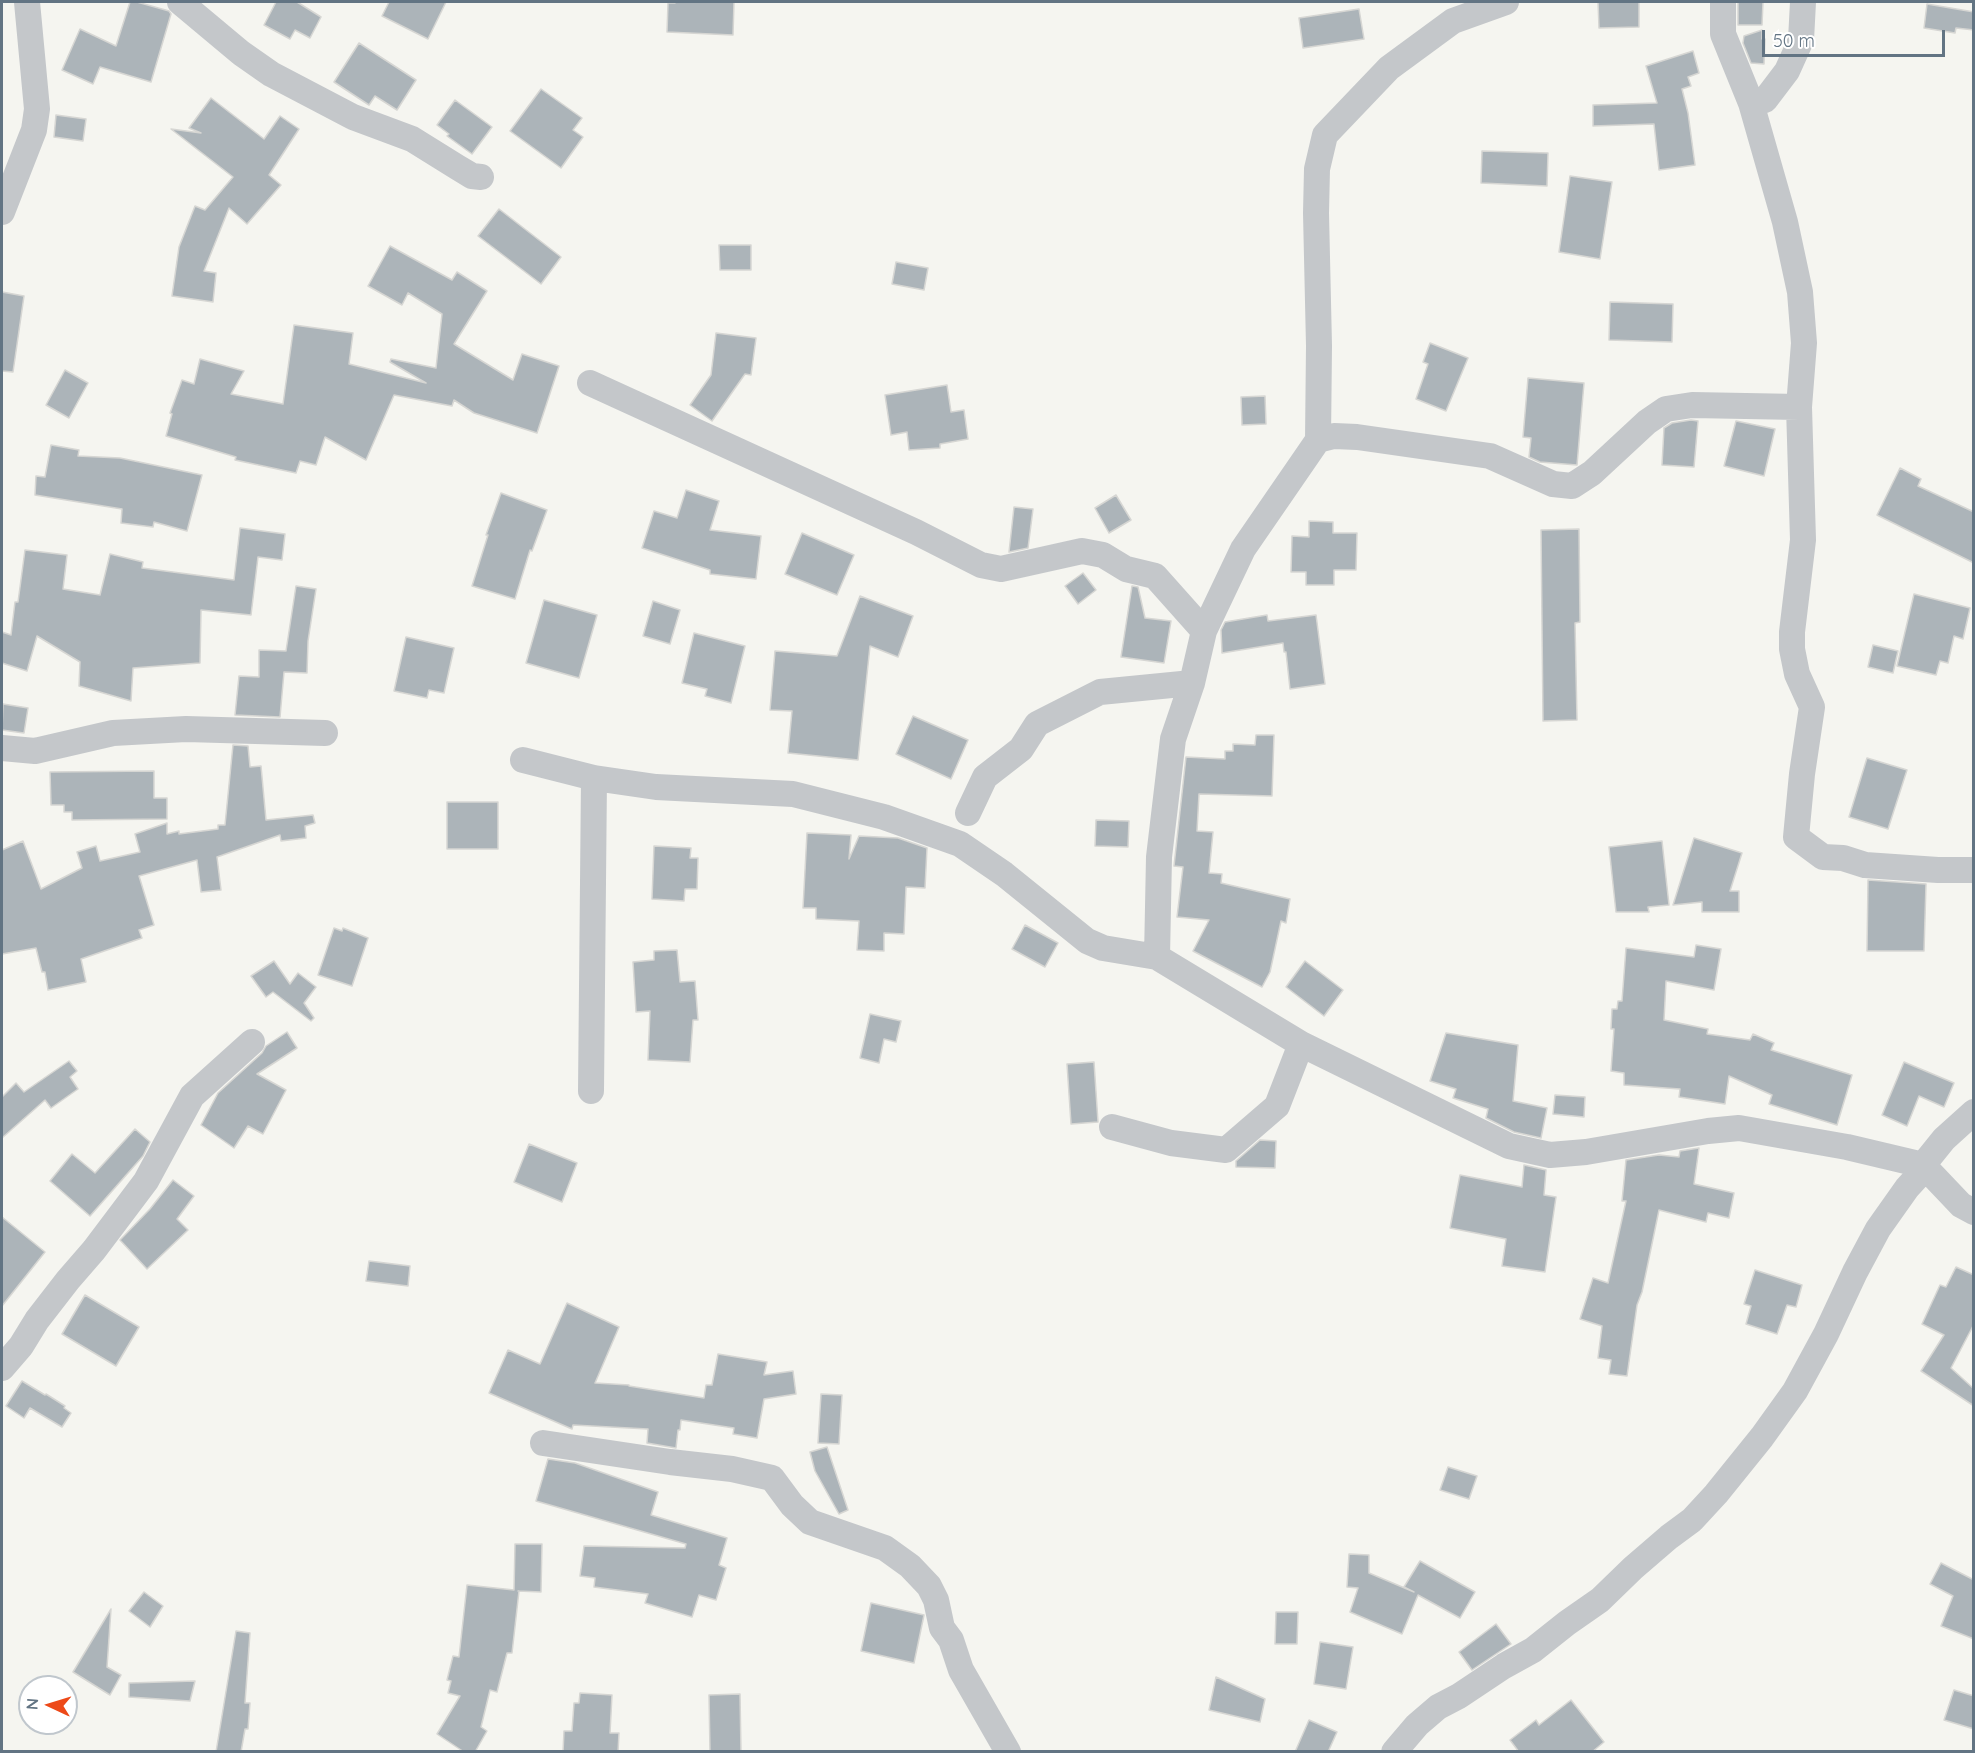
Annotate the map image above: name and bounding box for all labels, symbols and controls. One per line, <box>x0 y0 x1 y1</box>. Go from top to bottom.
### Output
scale bar <box>1765 18 1948 56</box>
text: 50 m <box>1773 29 1815 52</box>
north arrow <box>18 1675 78 1735</box>
text: N <box>22 1697 42 1710</box>

